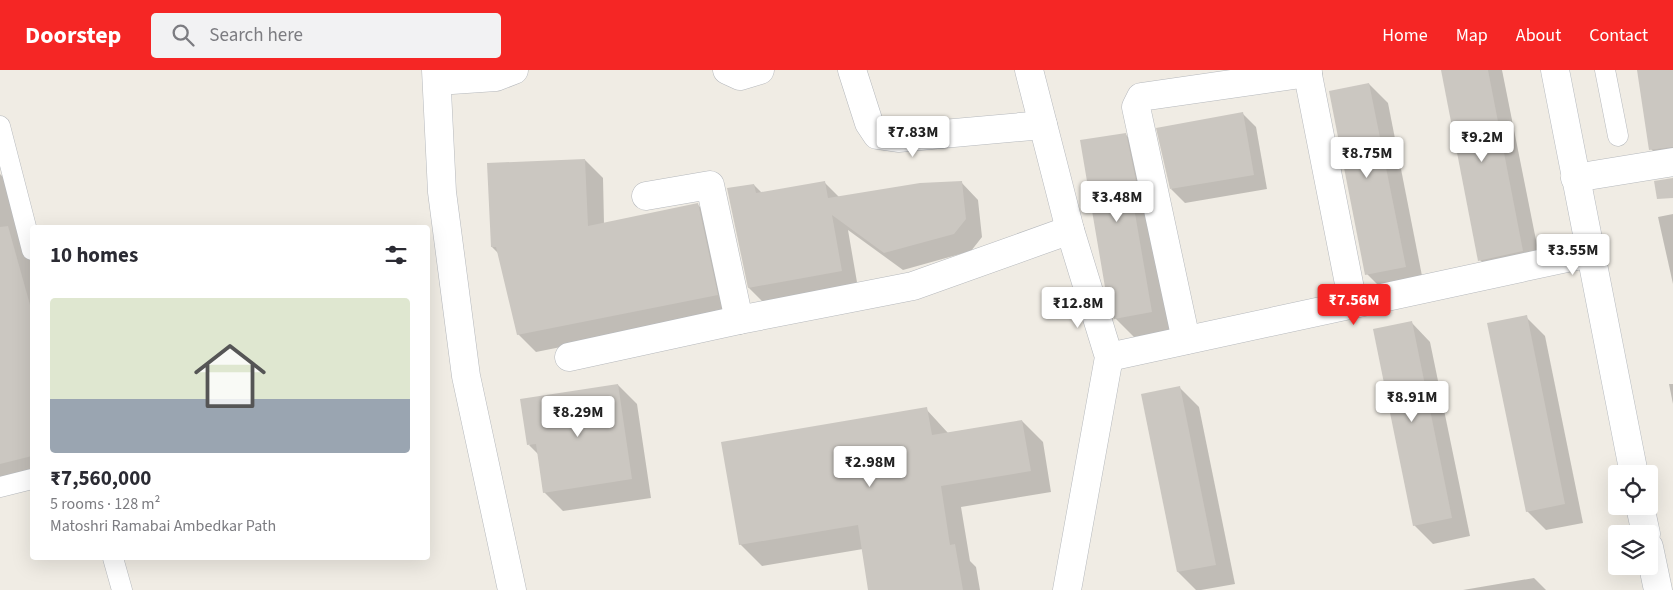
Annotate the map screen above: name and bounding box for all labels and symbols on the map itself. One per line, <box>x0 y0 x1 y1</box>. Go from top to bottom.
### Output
pin: ₹7.83M <box>872 116 954 158</box>
pin: ₹9.2M <box>1447 121 1517 163</box>
pin: ₹8.75M <box>1326 136 1408 179</box>
pin: ₹3.48M <box>1076 180 1158 223</box>
pin: ₹3.55M <box>1532 234 1614 276</box>
pin: ₹7.56M <box>1313 284 1395 326</box>
pin: ₹12.8M <box>1037 286 1119 329</box>
pin: ₹8.91M <box>1371 380 1453 423</box>
pin: ₹8.29M <box>537 396 619 438</box>
pin: ₹2.98M <box>829 446 911 488</box>

